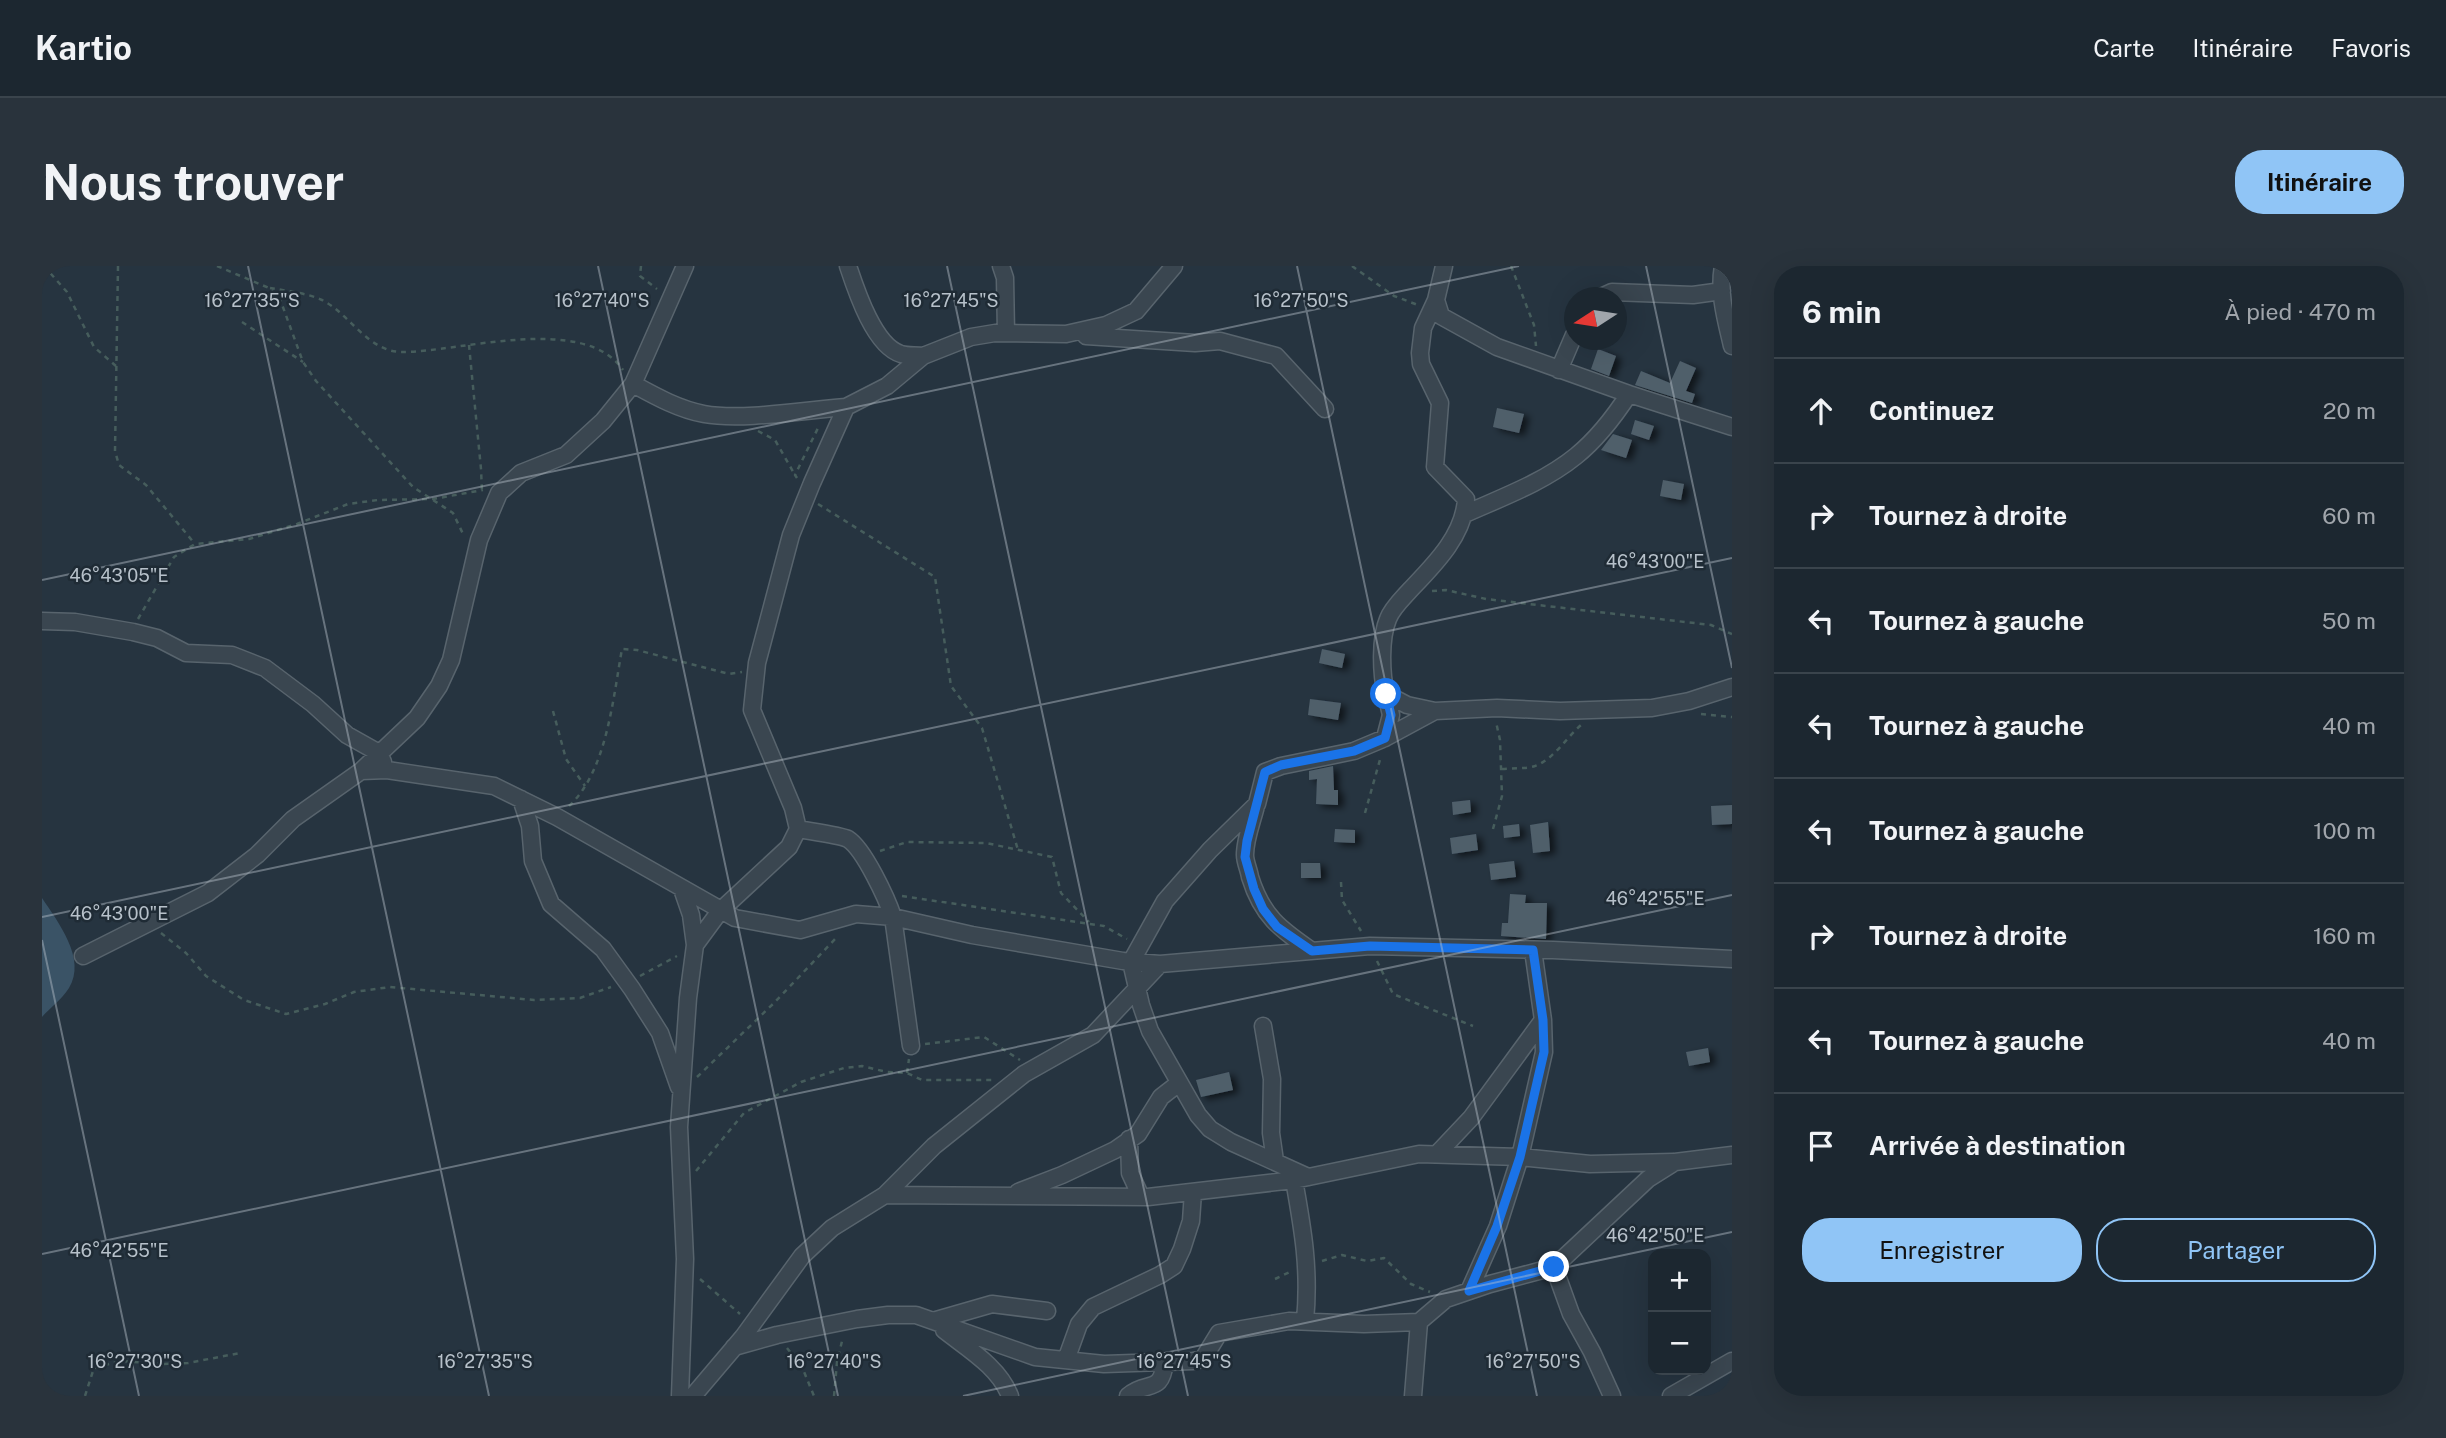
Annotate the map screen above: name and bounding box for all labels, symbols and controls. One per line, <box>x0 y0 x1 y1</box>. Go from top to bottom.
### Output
text: Kartio <box>35 29 132 67</box>
text: Carte <box>2093 34 2155 62</box>
text: Itinéraire <box>2193 34 2293 62</box>
text: Favoris <box>2331 34 2411 62</box>
button: Itinéraire <box>2235 150 2404 214</box>
text: Nous trouver <box>42 153 344 211</box>
north arrow <box>1564 287 1627 350</box>
text: 16°27'35"S <box>204 290 300 311</box>
text: 16°27'40"S <box>555 290 649 311</box>
text: 16°27'45"S <box>903 290 999 311</box>
text: 16°27'50"S <box>1253 290 1349 311</box>
text: 6 min <box>1802 294 1881 330</box>
text: À pied · 470 m <box>2224 298 2376 325</box>
icon: ahead <box>1802 392 1840 430</box>
text: Continuez <box>1869 395 1994 426</box>
text: 20 m <box>2323 397 2376 424</box>
icon: right <box>1802 497 1840 535</box>
text: Tournez à droite <box>1869 500 2067 531</box>
text: 60 m <box>2322 502 2376 529</box>
text: 46°43'00"E <box>1606 551 1704 572</box>
text: 46°43'05"E <box>69 565 169 586</box>
icon: left <box>1802 602 1840 640</box>
text: Tournez à gauche <box>1869 605 2084 636</box>
text: 50 m <box>2322 607 2376 634</box>
route start <box>1370 678 1401 709</box>
icon: left <box>1802 707 1840 745</box>
text: Tournez à gauche <box>1869 710 2084 741</box>
text: 40 m <box>2322 712 2376 739</box>
icon: left <box>1802 812 1840 850</box>
text: Tournez à gauche <box>1869 815 2084 846</box>
text: 100 m <box>2313 817 2376 844</box>
text: 46°42'55"E <box>1605 888 1705 909</box>
text: 46°43'00"E <box>70 903 168 924</box>
icon: right <box>1802 917 1840 955</box>
text: Tournez à droite <box>1869 920 2067 951</box>
text: 160 m <box>2313 922 2376 949</box>
icon: left <box>1802 1022 1840 1060</box>
text: Tournez à gauche <box>1869 1025 2084 1056</box>
text: 40 m <box>2322 1027 2376 1054</box>
icon: arrive <box>1802 1127 1840 1165</box>
text: Arrivée à destination <box>1869 1130 2126 1161</box>
button: Enregistrer <box>1802 1218 2082 1282</box>
button: Partager <box>2096 1218 2376 1282</box>
text: 46°42'50"E <box>1606 1225 1704 1246</box>
text: 46°42'55"E <box>69 1240 169 1261</box>
map controls <box>1648 1249 1711 1375</box>
button: + <box>1648 1249 1711 1312</box>
route end <box>1538 1251 1569 1282</box>
button: − <box>1648 1312 1711 1375</box>
text: 16°27'30"S <box>88 1351 182 1372</box>
text: 16°27'35"S <box>437 1351 533 1372</box>
text: 16°27'40"S <box>787 1351 881 1372</box>
text: 16°27'45"S <box>1136 1351 1232 1372</box>
text: 16°27'50"S <box>1485 1351 1581 1372</box>

